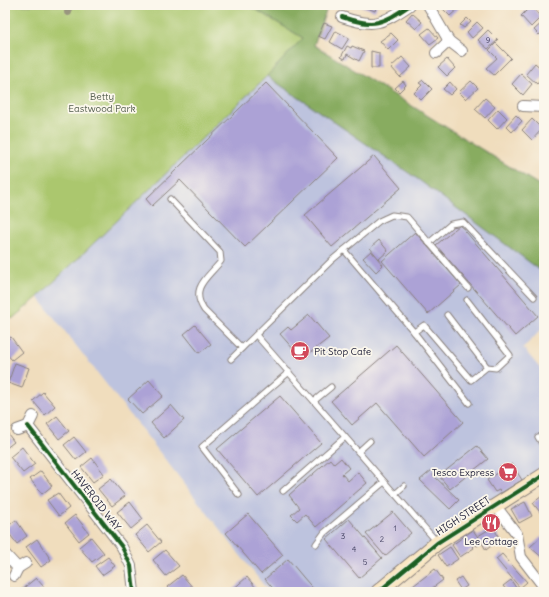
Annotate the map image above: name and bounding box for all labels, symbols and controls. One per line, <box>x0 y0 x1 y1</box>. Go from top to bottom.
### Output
house number: 9 <box>486 35 491 45</box>
park label: Betty Eastwood Park <box>68 90 136 115</box>
cafe icon: Pit Stop Cafe <box>289 340 311 362</box>
place label: Pit Stop Cafe <box>314 345 371 358</box>
supermarket icon: Tesco Express <box>497 461 519 483</box>
place label: Tesco Express <box>432 466 494 479</box>
street label: HAVEROID WAY <box>68 467 124 533</box>
street label: HIGH STREET <box>433 494 493 538</box>
restaurant icon: Lee Cottage <box>480 512 502 534</box>
house number: 1 <box>393 523 397 533</box>
house number: 3 <box>341 531 346 541</box>
house number: 2 <box>380 534 385 544</box>
place label: Lee Cottage <box>464 535 518 548</box>
house number: 4 <box>352 544 357 554</box>
house number: 5 <box>363 557 368 567</box>

